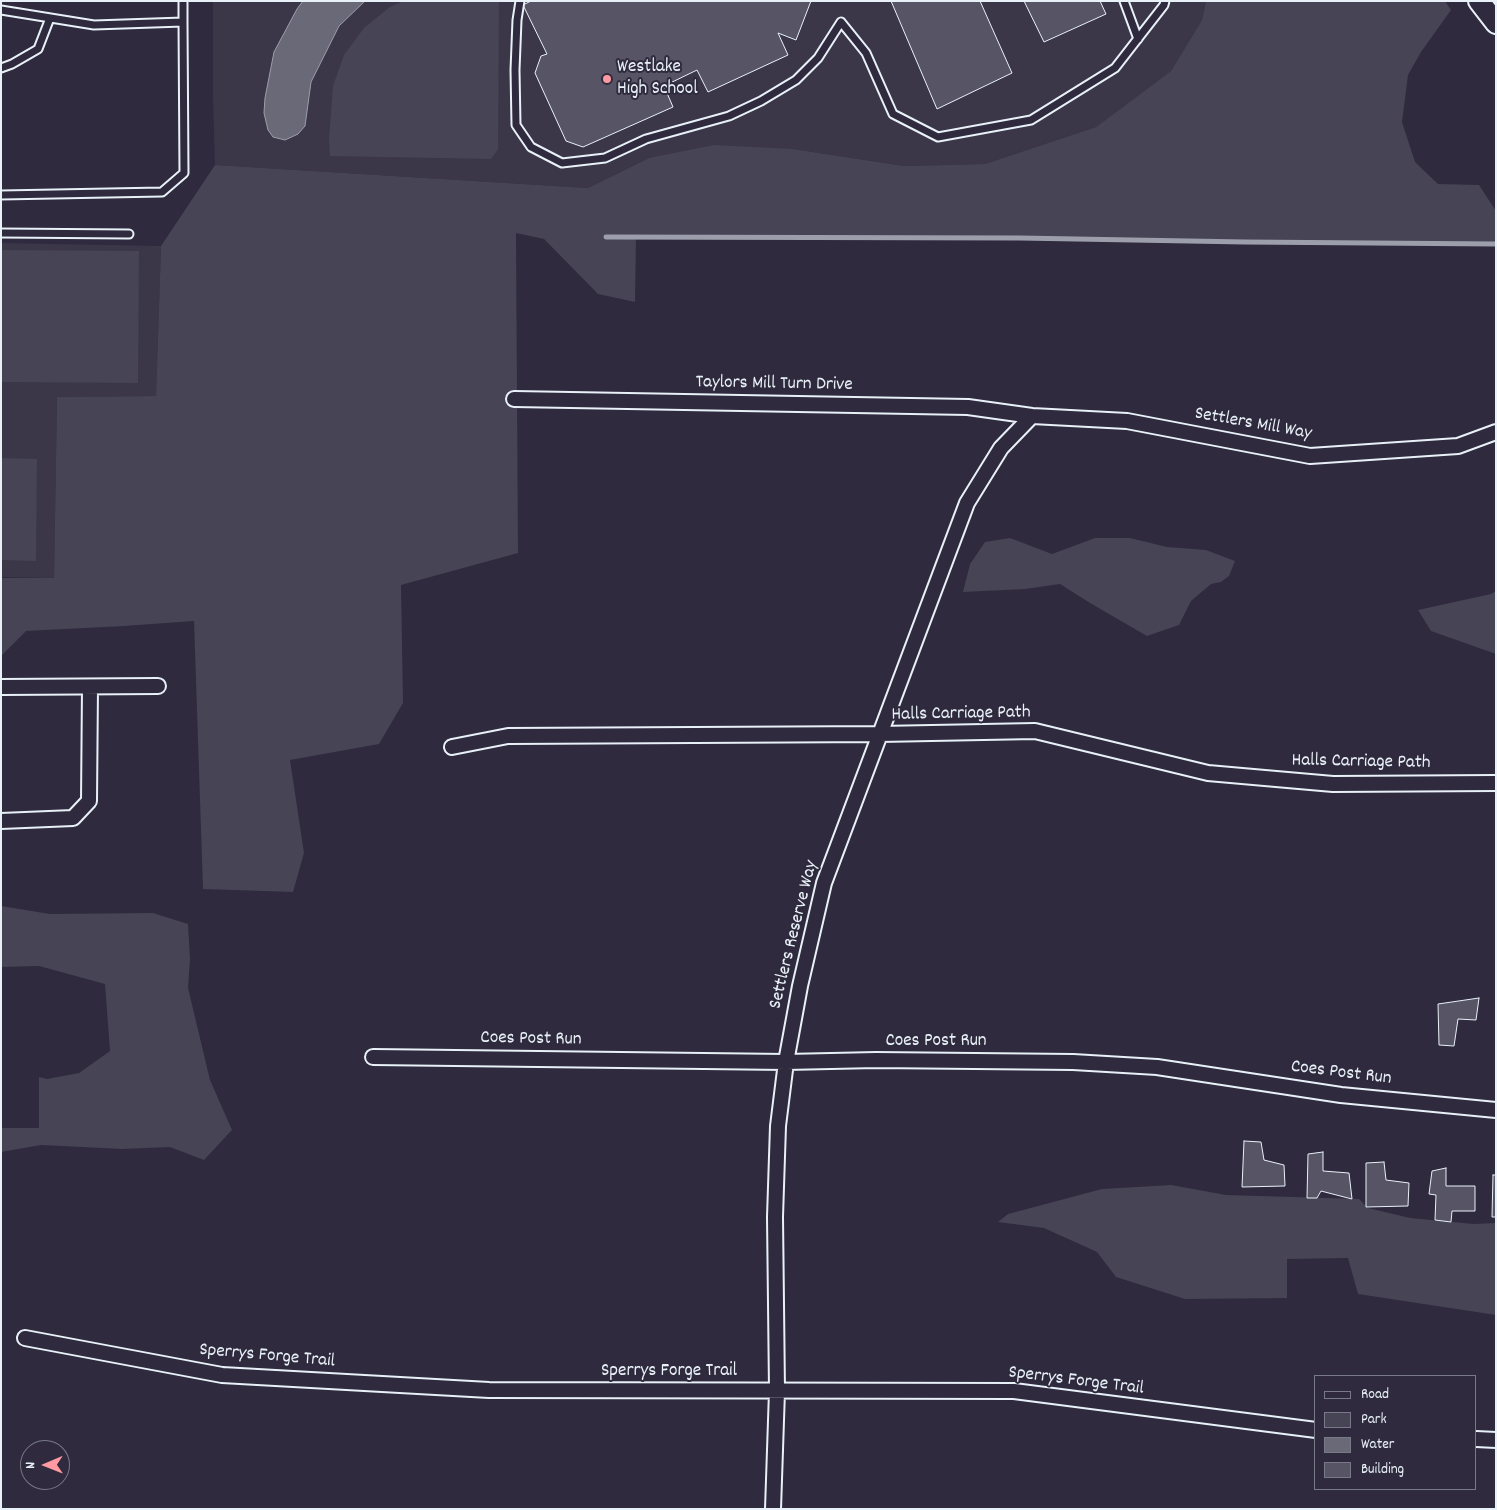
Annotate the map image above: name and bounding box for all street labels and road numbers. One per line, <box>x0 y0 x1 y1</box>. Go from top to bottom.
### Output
street label: Taylors Mill Turn Drive <box>695 372 853 398</box>
street label: Settlers Mill Way <box>1193 403 1313 447</box>
street label: Halls Carriage Path <box>891 702 1031 728</box>
street label: Halls Carriage Path <box>1291 750 1431 776</box>
street label: Settlers Reserve Way <box>766 858 824 1012</box>
street label: Coes Post Run <box>480 1028 582 1052</box>
street label: Coes Post Run <box>885 1031 987 1053</box>
street label: Coes Post Run <box>1289 1057 1393 1091</box>
street label: Sperrys Forge Trail <box>198 1340 336 1374</box>
street label: Sperrys Forge Trail <box>601 1361 737 1383</box>
street label: Sperrys Forge Trail <box>1007 1362 1145 1402</box>

